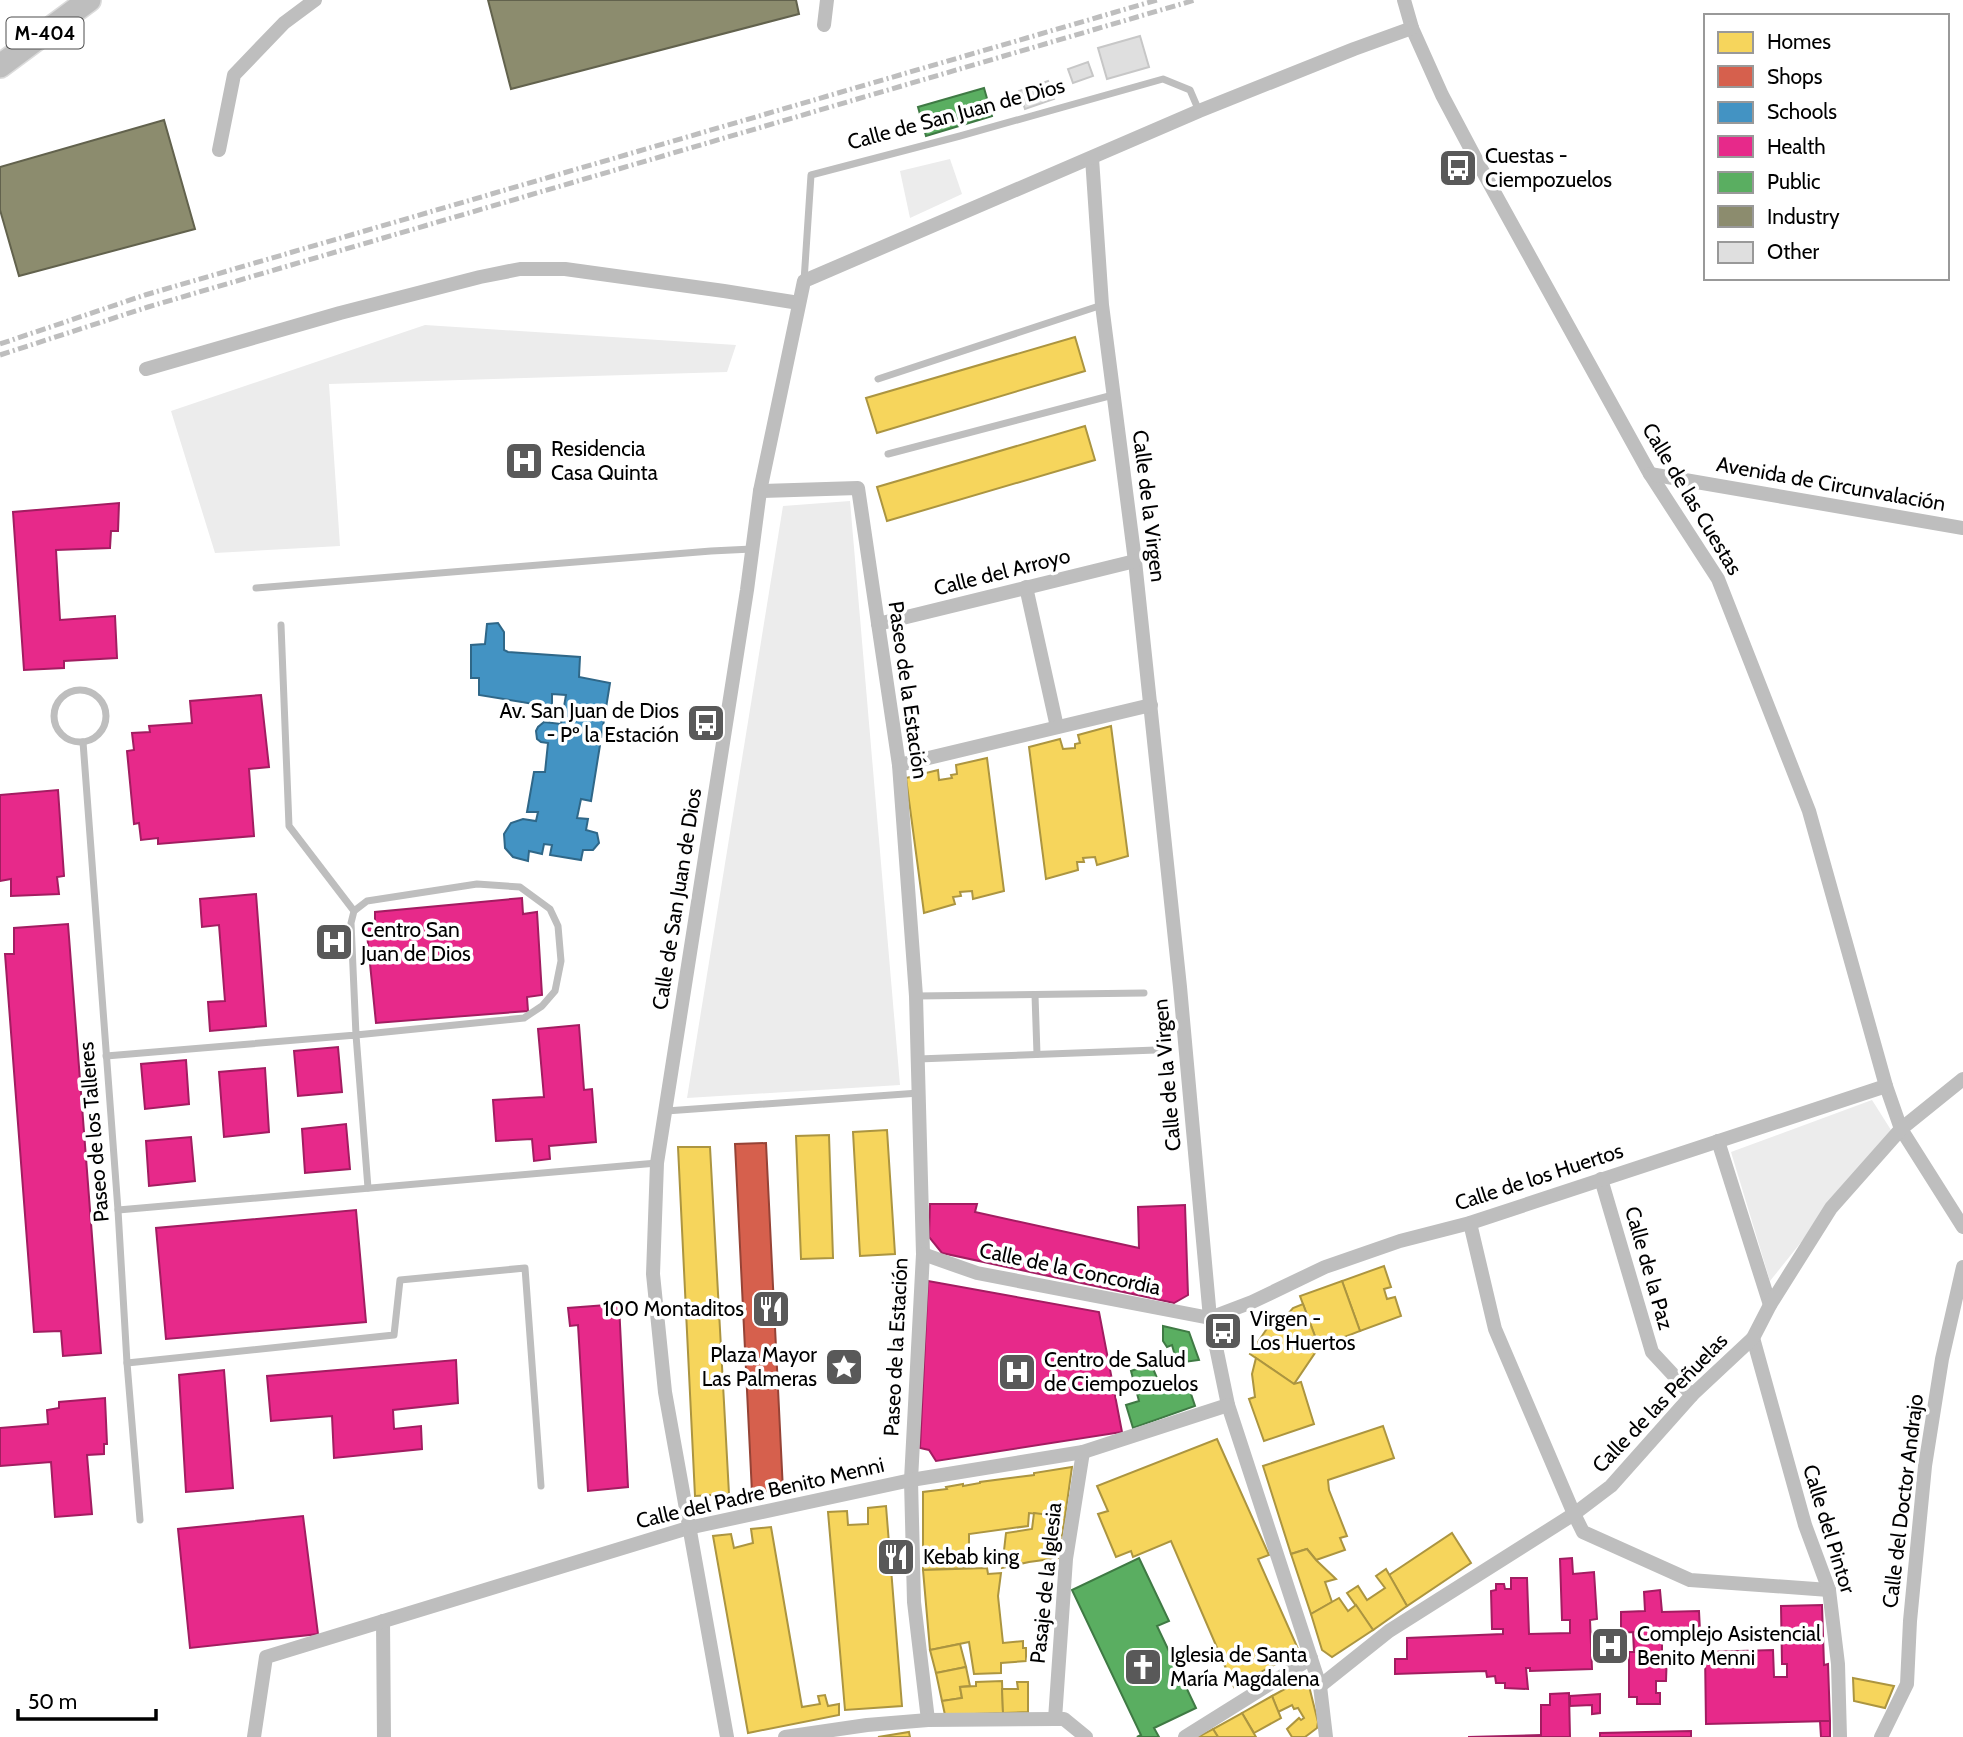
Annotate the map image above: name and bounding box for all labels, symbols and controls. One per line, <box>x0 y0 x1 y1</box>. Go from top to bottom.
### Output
legend <box>1704 14 1949 280</box>
road number: M-404 <box>7 18 84 48</box>
text: Homes <box>1767 29 1831 54</box>
text: Shops <box>1767 64 1823 89</box>
street label: Calle de San Juan de Dios <box>845 72 1068 155</box>
text: Schools <box>1767 99 1837 124</box>
text: Health <box>1767 134 1826 159</box>
place label: Cuestas - Ciempozuelos <box>1485 143 1612 192</box>
bus stop icon: Cuestas - Ciempozuelos <box>1437 147 1479 189</box>
text: Public <box>1767 169 1821 194</box>
text: Industry <box>1767 204 1840 229</box>
text: Other <box>1767 239 1819 264</box>
street label: Calle de las Cuestas <box>1637 418 1748 580</box>
street label: Calle de la Virgen <box>1128 429 1171 583</box>
place label: Residencia Casa Quinta <box>551 436 658 485</box>
hospital icon: Residencia Casa Quinta <box>503 440 545 482</box>
street label: Avenida de Circunvalación <box>1715 451 1947 516</box>
street label: Calle del Arroyo <box>931 543 1073 601</box>
street label: Paseo de la Estación <box>884 600 933 780</box>
place label: Av. San Juan de Dios - Pº la Estación <box>500 698 679 747</box>
bus stop icon: Av. San Juan de Dios - Pº la Estación <box>685 702 727 744</box>
street label: Calle de San Juan de Dios <box>647 786 706 1011</box>
place label: Centro San Juan de Dios <box>360 917 471 966</box>
hospital icon: Centro San Juan de Dios <box>313 921 355 963</box>
street label: Calle de la Virgen <box>1147 998 1186 1152</box>
street label: Paseo de los Talleres <box>73 1041 114 1223</box>
street label: Calle de los Huertos <box>1452 1137 1626 1216</box>
street label: Calle de la Paz <box>1620 1203 1679 1332</box>
street label: Calle de la Concordia <box>977 1237 1163 1300</box>
street label: Paseo de la Estación <box>878 1257 913 1437</box>
restaurant icon: 100 Montaditos <box>750 1288 792 1330</box>
place label: 100 Montaditos <box>603 1296 744 1321</box>
place label: Virgen - Los Huertos <box>1250 1306 1356 1355</box>
bus stop icon: Virgen - Los Huertos <box>1202 1310 1244 1352</box>
street label: Calle de las Peñuelas <box>1587 1328 1733 1477</box>
place label: Plaza Mayor Las Palmeras <box>702 1342 817 1391</box>
place icon: Plaza Mayor Las Palmeras <box>823 1346 865 1388</box>
place label: Centro de Salud de Ciempozuelos <box>1044 1347 1198 1396</box>
hospital icon: Centro de Salud de Ciempozuelos <box>996 1351 1038 1393</box>
street label: Calle del Doctor Andrajo <box>1877 1393 1929 1609</box>
street label: Calle del Padre Benito Menni <box>633 1452 886 1533</box>
street label: Calle del Pintor <box>1798 1461 1861 1597</box>
street label: Pasaje de la Iglesia <box>1025 1501 1067 1665</box>
restaurant icon: Kebab king <box>875 1536 917 1578</box>
place label: Kebab king <box>923 1544 1020 1569</box>
place label: Complejo Asistencial Benito Menni <box>1637 1621 1821 1670</box>
hospital icon: Complejo Asistencial Benito Menni <box>1589 1625 1631 1667</box>
place label: Iglesia de Santa María Magdalena <box>1170 1642 1320 1691</box>
church icon: Iglesia de Santa María Magdalena <box>1122 1646 1164 1688</box>
scale bar <box>18 1678 156 1722</box>
text: 50 m <box>28 1689 77 1714</box>

